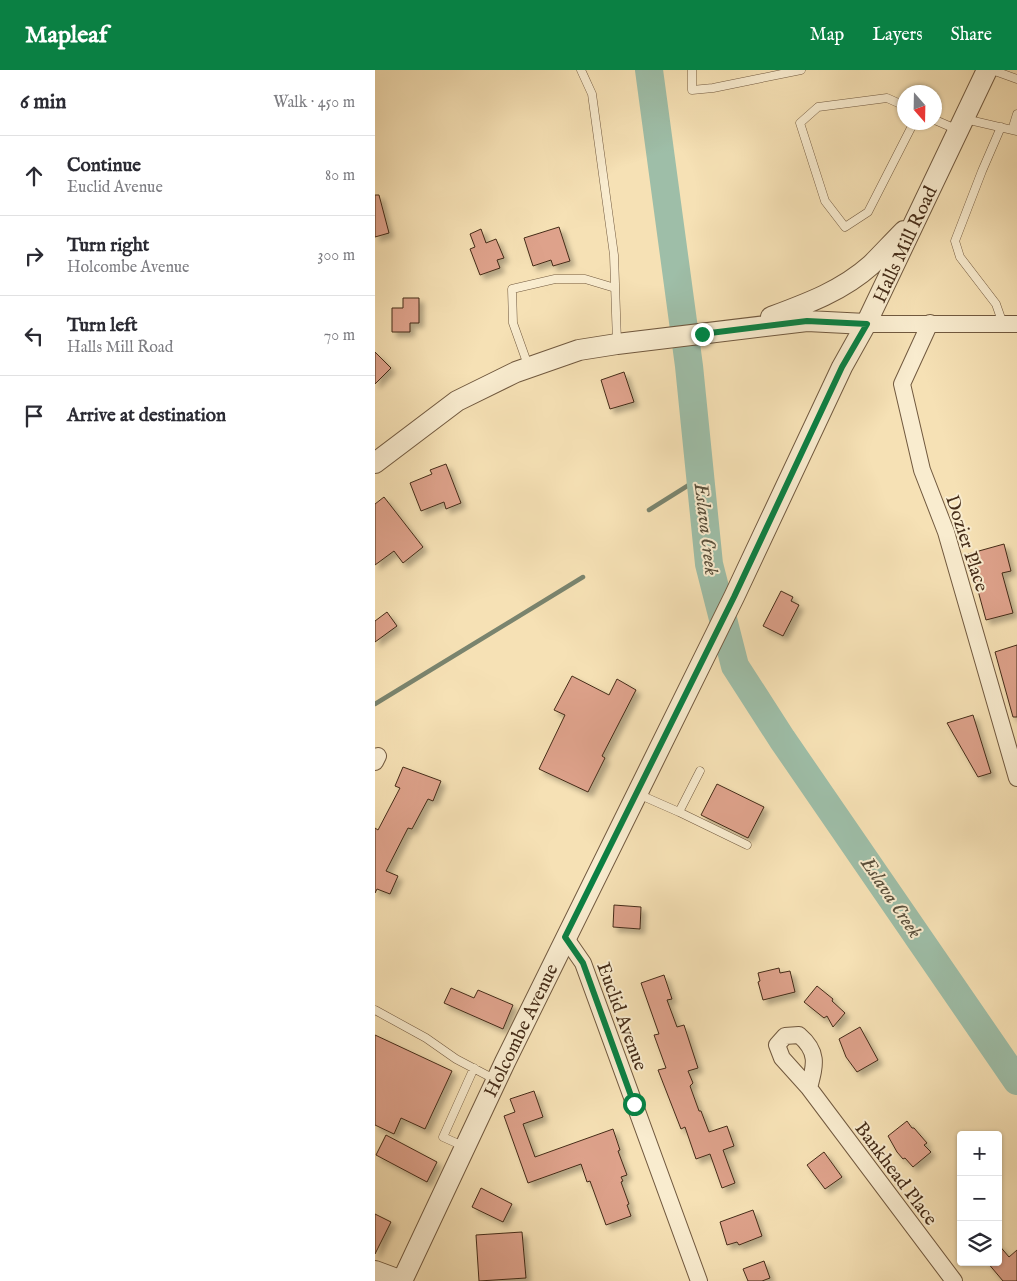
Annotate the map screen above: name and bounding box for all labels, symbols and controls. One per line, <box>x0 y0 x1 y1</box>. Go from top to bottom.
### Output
text: Mapleaf <box>25 20 107 51</box>
text: Map <box>810 24 844 47</box>
text: Layers <box>872 24 923 47</box>
text: Share <box>951 24 992 47</box>
north arrow <box>897 85 942 130</box>
text: 6 min <box>20 89 66 116</box>
text: Walk · 450 m <box>273 93 355 113</box>
text: Continue <box>67 154 141 178</box>
icon: ahead <box>20 162 48 190</box>
text: 80 m <box>325 166 355 186</box>
text: Euclid Avenue <box>67 178 163 198</box>
street label: Halls Mill Road <box>868 182 944 307</box>
text: Turn right <box>67 234 149 258</box>
icon: right <box>20 242 48 270</box>
text: 300 m <box>317 246 355 266</box>
text: Holcombe Avenue <box>67 258 189 278</box>
text: Turn left <box>67 314 138 338</box>
icon: left <box>20 322 48 350</box>
route end <box>691 323 714 346</box>
text: 70 m <box>324 326 355 346</box>
text: Halls Mill Road <box>67 338 173 358</box>
icon: arrive <box>20 402 48 430</box>
text: Arrive at destination <box>67 404 226 428</box>
water label: Eslava Creek <box>687 481 724 577</box>
street label: Dozier Place <box>939 492 993 595</box>
water label: Eslava Creek <box>854 852 927 943</box>
street label: Euclid Avenue <box>590 959 652 1074</box>
street label: Holcombe Avenue <box>479 960 565 1101</box>
route start <box>623 1093 646 1116</box>
street label: Bankhead Place <box>849 1118 942 1231</box>
map controls <box>957 1131 1002 1266</box>
button: + <box>957 1131 1002 1176</box>
button: − <box>957 1176 1002 1221</box>
button: layers <box>957 1221 1002 1266</box>

